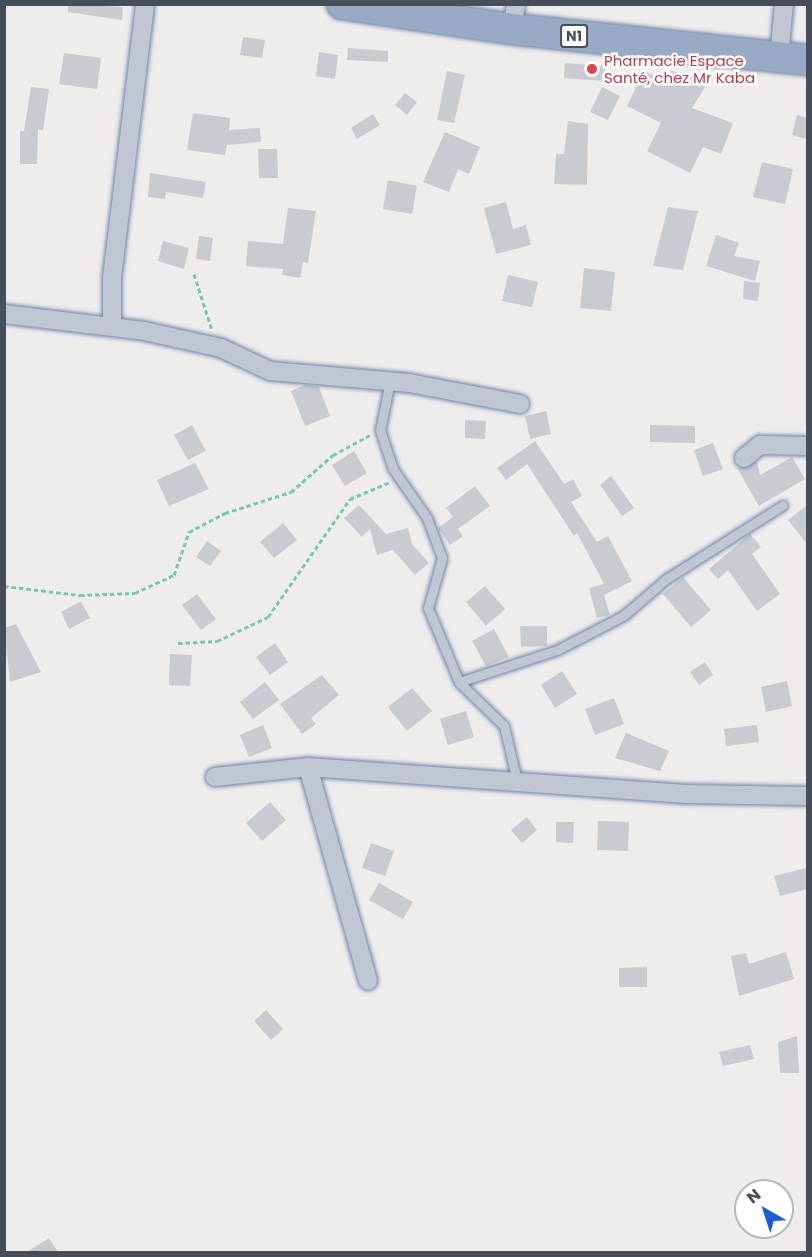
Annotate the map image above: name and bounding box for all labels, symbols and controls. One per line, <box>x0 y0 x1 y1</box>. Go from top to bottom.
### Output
road number: N1 <box>559 25 589 47</box>
place label: Pharmacie Espace Santé, chez Mr Kaba <box>604 51 755 86</box>
marker: Pharmacie Espace Santé, chez Mr Kaba <box>585 62 599 76</box>
north arrow <box>734 1179 794 1239</box>
text: N <box>742 1183 766 1209</box>

